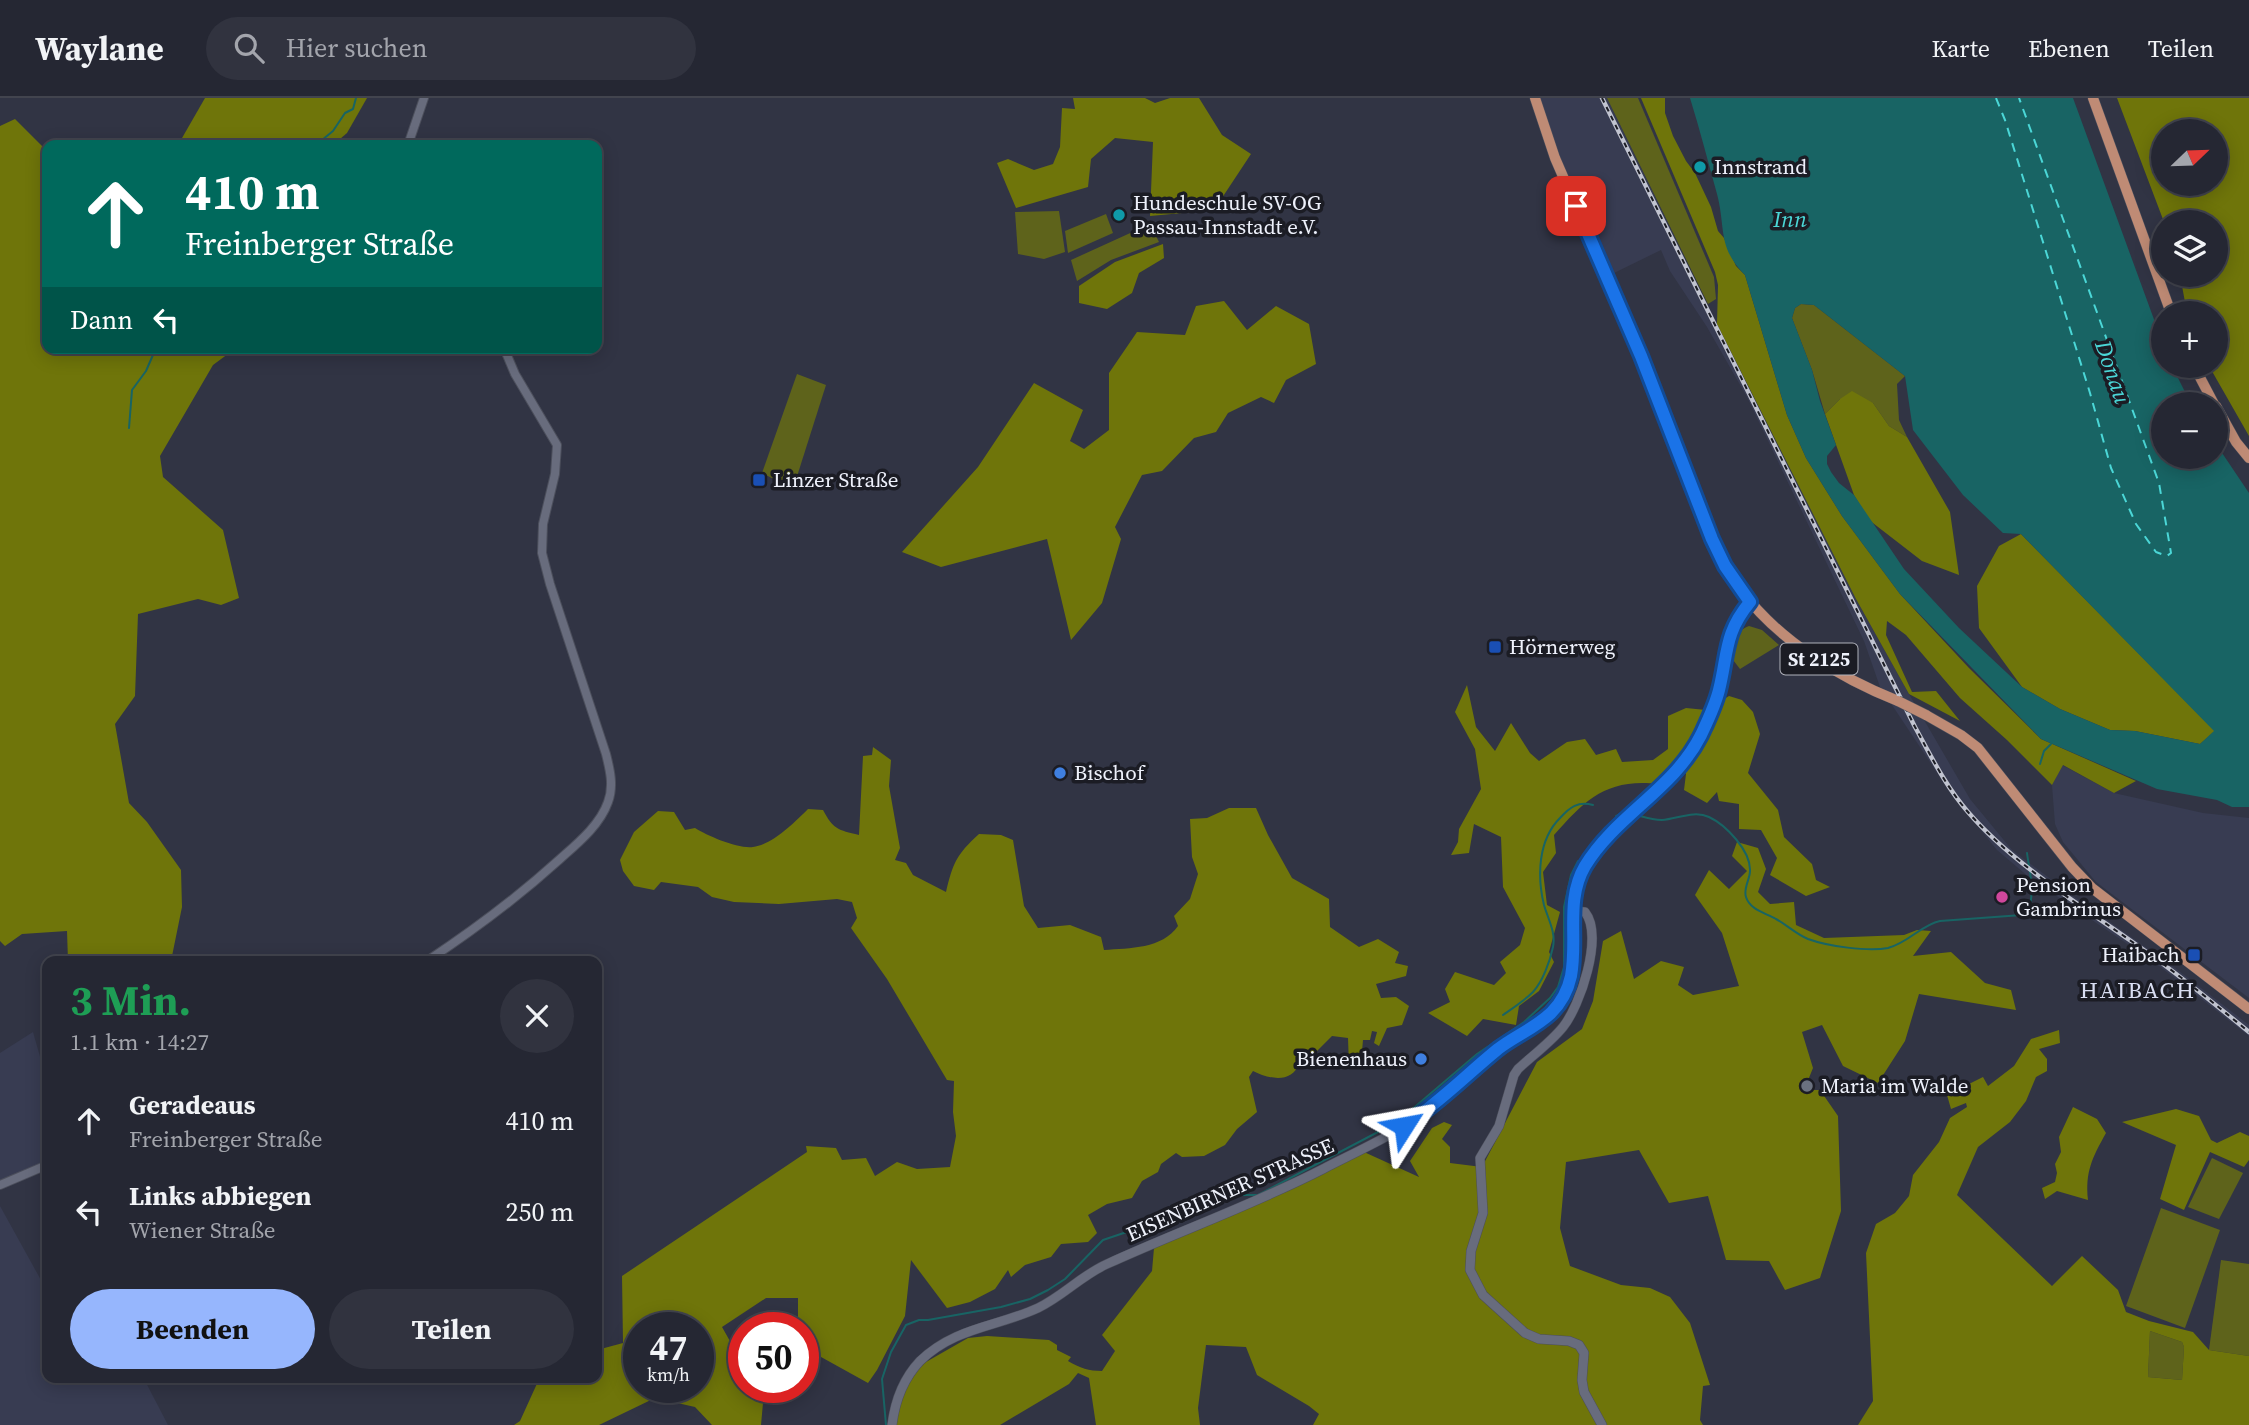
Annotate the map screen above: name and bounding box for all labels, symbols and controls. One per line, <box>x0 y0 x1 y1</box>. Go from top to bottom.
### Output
search box <box>206 17 696 80</box>
text: Waylane <box>35 26 164 71</box>
icon: search <box>230 29 268 67</box>
text: Hier suchen <box>286 30 428 66</box>
text: Karte <box>1931 32 1990 65</box>
text: Ebenen <box>2028 32 2110 65</box>
text: Teilen <box>2148 32 2214 65</box>
north arrow <box>2151 119 2228 196</box>
map controls <box>2151 119 2228 469</box>
place label: Innstrand <box>1714 152 1807 181</box>
text: 410 m <box>185 158 320 225</box>
marker: Innstrand <box>1692 159 1708 175</box>
icon: ahead <box>70 168 161 259</box>
pin <box>1546 176 1606 236</box>
icon: arrive <box>1557 187 1595 225</box>
place label: Hundeschule SV-OG Passau-Innstadt e.V. <box>1133 188 1321 241</box>
water label: Inn <box>1772 203 1807 235</box>
marker: Hundeschule SV-OG Passau-Innstadt e.V. <box>1111 207 1127 223</box>
button: layers <box>2151 210 2228 287</box>
text: Freinberger Straße <box>185 222 454 266</box>
icon: left <box>147 301 185 339</box>
button: + <box>2151 301 2228 378</box>
text: Dann <box>70 302 133 338</box>
water label: Donau <box>2087 335 2139 408</box>
button: − <box>2151 392 2228 469</box>
place label: Linzer Straße <box>773 465 898 494</box>
marker: Linzer Straße <box>751 472 767 488</box>
place label: Hörnerweg <box>1509 632 1615 661</box>
marker: Hörnerweg <box>1487 639 1503 655</box>
road number: St 2125 <box>1780 644 1857 674</box>
place label: Bischof <box>1074 758 1146 787</box>
marker: Bischof <box>1052 765 1068 781</box>
place label: Pension Gambrinus <box>2016 870 2121 923</box>
marker: Pension Gambrinus <box>1994 889 2010 905</box>
place label: Haibach <box>2101 940 2180 969</box>
marker: Haibach <box>2186 947 2202 963</box>
text: 3 Min. <box>70 971 191 1029</box>
district label: HAIBACH <box>2080 974 2196 1006</box>
button: close <box>500 979 574 1053</box>
text: 1.1 km · 14:27 <box>70 1026 209 1058</box>
place label: Bienenhaus <box>1296 1044 1407 1073</box>
marker: Bienenhaus <box>1413 1051 1429 1067</box>
place label: Maria im Walde <box>1821 1071 1969 1100</box>
marker: Maria im Walde <box>1799 1078 1815 1094</box>
text: Geradeaus <box>129 1087 256 1123</box>
position arrow <box>1367 1089 1441 1163</box>
icon: ahead <box>70 1102 108 1140</box>
text: 410 m <box>506 1103 574 1139</box>
text: Freinberger Straße <box>129 1123 322 1155</box>
street label: EISENBIRNER STRASSE <box>1121 1131 1338 1248</box>
text: Links abbiegen <box>129 1178 312 1214</box>
icon: left <box>70 1193 108 1231</box>
text: 250 m <box>506 1194 574 1230</box>
text: Wiener Straße <box>129 1214 276 1246</box>
button: Beenden <box>70 1289 315 1369</box>
button: Teilen <box>329 1289 574 1369</box>
speed limit sign: 50 <box>728 1312 819 1403</box>
text: 47 <box>650 1324 687 1372</box>
text: km/h <box>647 1362 690 1387</box>

